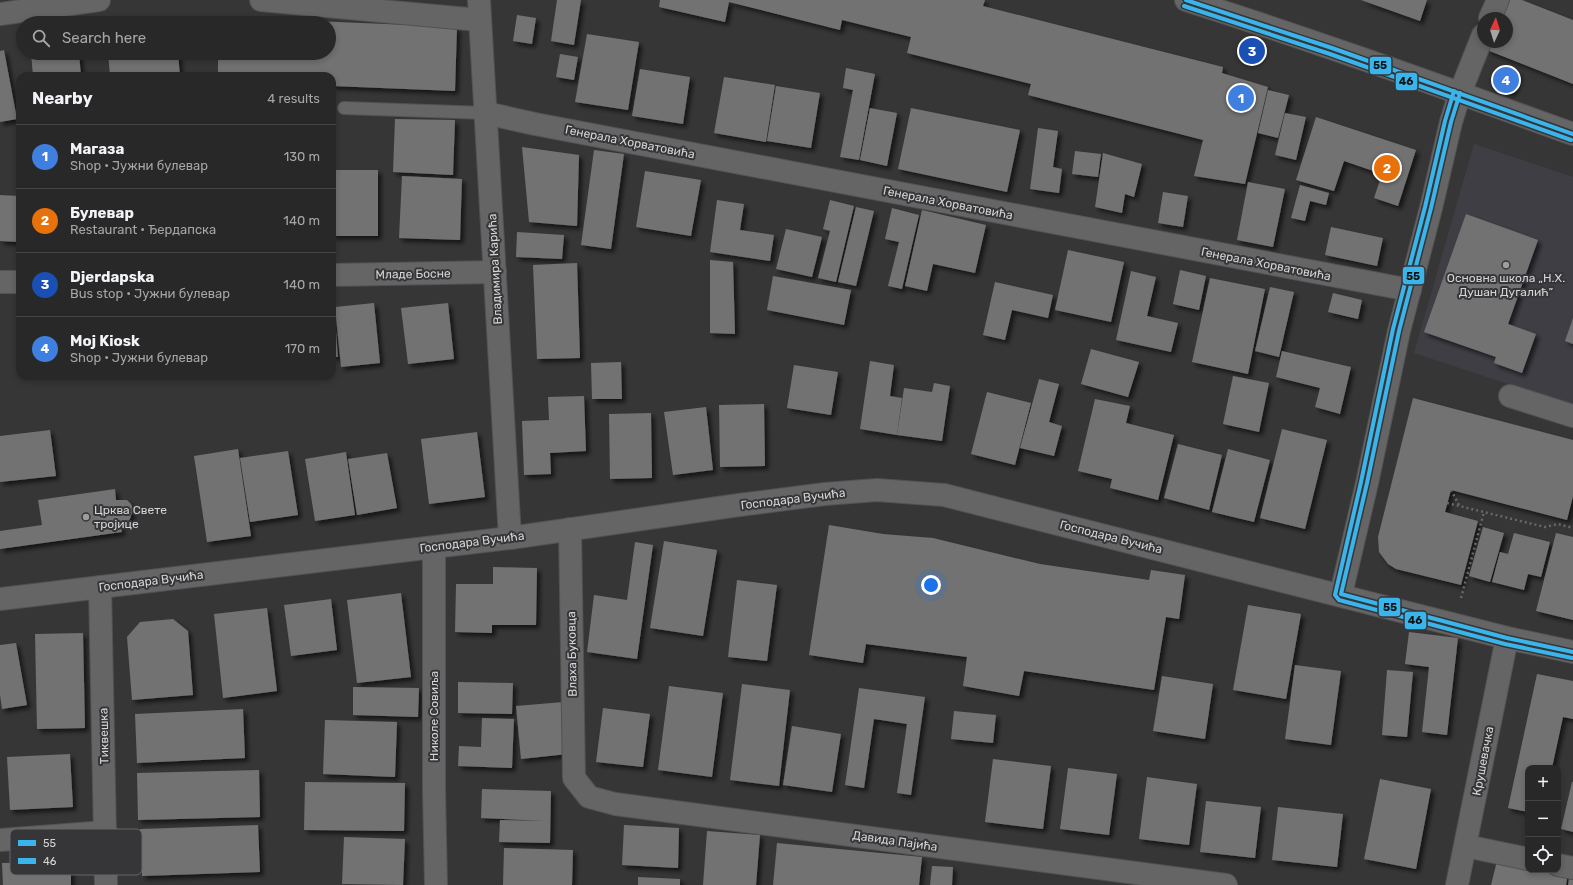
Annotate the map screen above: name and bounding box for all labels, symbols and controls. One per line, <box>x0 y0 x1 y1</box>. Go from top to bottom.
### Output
north arrow <box>1477 12 1513 48</box>
search box <box>16 16 336 60</box>
icon: search <box>30 27 52 49</box>
text: Search here <box>62 29 146 47</box>
pin: 3 <box>1239 36 1265 66</box>
line badge: 55 <box>1369 56 1392 75</box>
text: 55 <box>1373 59 1387 72</box>
pin: 4 <box>1493 65 1519 95</box>
line badge: 46 <box>1395 72 1418 91</box>
text: 46 <box>1399 75 1413 88</box>
pin: 1 <box>1228 83 1254 113</box>
text: Nearby <box>32 88 93 108</box>
text: 4 results <box>267 91 320 106</box>
street label: Генерала Хорватовића <box>564 123 696 161</box>
text: Магаза <box>70 140 124 158</box>
text: 1 <box>42 149 48 164</box>
text: 130 m <box>284 149 320 164</box>
pin: 2 <box>1374 153 1400 183</box>
text: Shop · Јужни булевар <box>70 158 208 173</box>
street label: Генерала Хорватовића <box>882 184 1014 222</box>
text: Булевар <box>70 204 134 222</box>
text: 2 <box>41 213 49 228</box>
text: 140 m <box>283 213 320 228</box>
street label: Владимира Карића <box>485 213 505 325</box>
text: Restaurant · Ђердапска <box>70 222 216 237</box>
street label: Генерала Хорватовића <box>1200 245 1332 283</box>
marker: Основна школа „Н.Х. Душан Дугалић” <box>1501 260 1511 270</box>
street label: Младе Босне <box>375 266 451 282</box>
line badge: 55 <box>1402 266 1425 285</box>
text: Djerdapska <box>70 268 154 286</box>
text: 55 <box>1406 270 1420 283</box>
place label: Основна школа „Н.Х. Душан Дугалић” <box>1447 271 1565 299</box>
text: 3 <box>41 277 49 292</box>
text: 140 m <box>283 277 320 292</box>
text: Bus stop · Јужни булевар <box>70 286 230 301</box>
text: Moj Kiosk <box>70 332 140 350</box>
text: 4 <box>41 341 49 356</box>
text: 170 m <box>285 341 320 356</box>
text: Shop · Јужни булевар <box>70 350 208 365</box>
street label: Господара Вучића <box>740 486 846 512</box>
place label: Црква Свете тројице <box>94 503 167 531</box>
marker: Црква Свете тројице <box>81 512 91 522</box>
street label: Господара Вучића <box>1058 517 1164 557</box>
street label: Господара Вучића <box>419 529 525 555</box>
street label: Господара Вучића <box>98 568 204 594</box>
your location <box>921 575 941 595</box>
line badge: 55 <box>1378 597 1401 617</box>
text: 55 <box>1383 601 1397 614</box>
street label: Влаха Буковца <box>564 611 580 697</box>
line badge: 46 <box>1404 611 1427 630</box>
text: 46 <box>1408 614 1422 627</box>
street label: Николе Совиља <box>427 671 441 761</box>
street label: Тиквешка <box>97 708 111 764</box>
street label: Крушевачка <box>1469 725 1497 797</box>
map controls <box>1525 765 1561 873</box>
button: + <box>1525 765 1561 801</box>
button: − <box>1525 801 1561 837</box>
street label: Давида Пајића <box>852 828 938 854</box>
legend <box>10 829 142 875</box>
text: 55 <box>43 837 57 850</box>
button: locate <box>1525 837 1561 873</box>
text: 46 <box>43 855 57 868</box>

